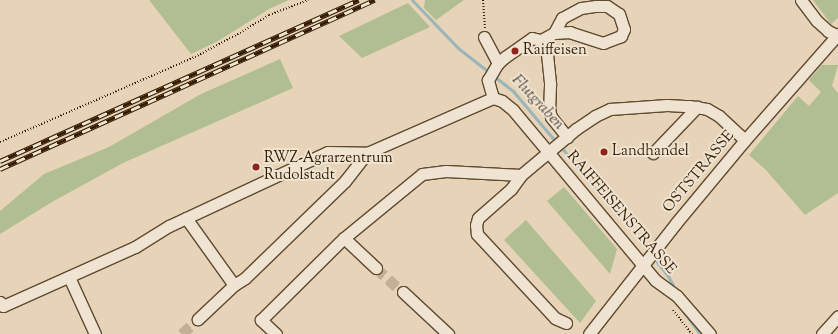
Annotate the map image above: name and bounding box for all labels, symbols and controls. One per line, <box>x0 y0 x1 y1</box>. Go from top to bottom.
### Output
place label: Raiffeisen <box>523 42 587 60</box>
marker: Raiffeisen <box>510 46 520 56</box>
water label: Flutgraben <box>507 71 567 135</box>
street label: OSTSTRASSE <box>660 127 738 217</box>
place label: Landhandel <box>612 143 689 161</box>
marker: Landhandel <box>599 147 609 157</box>
street label: RAIFFEISENSTRASSE <box>563 148 679 278</box>
place label: RWZ-Agrarzentrum Rudolstadt <box>264 149 393 184</box>
marker: RWZ-Agrarzentrum Rudolstadt <box>251 162 261 172</box>

